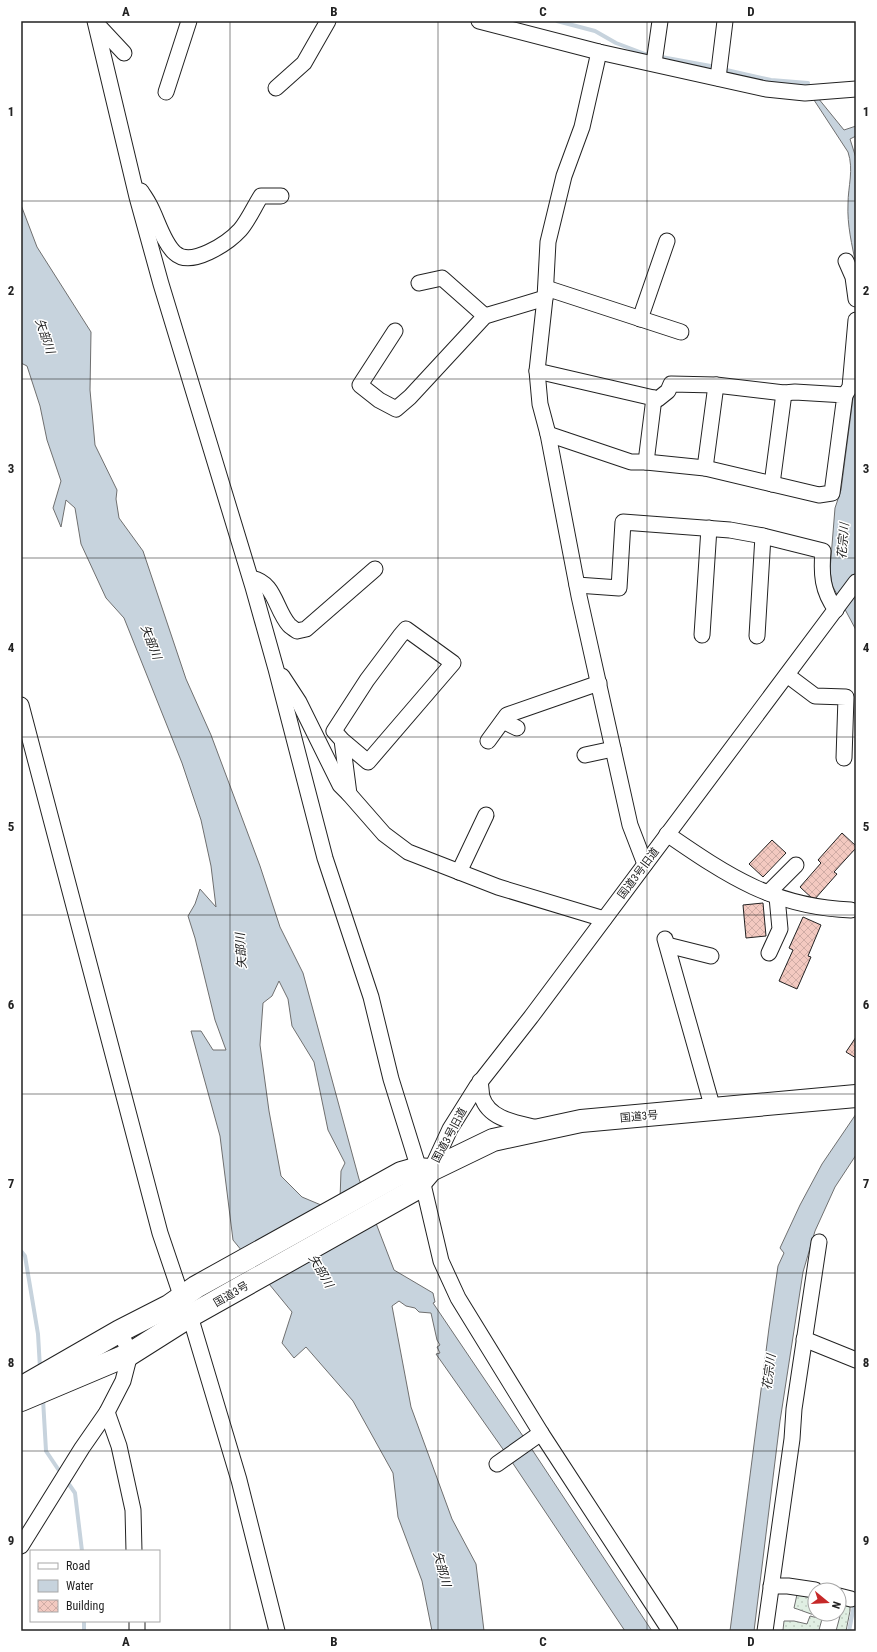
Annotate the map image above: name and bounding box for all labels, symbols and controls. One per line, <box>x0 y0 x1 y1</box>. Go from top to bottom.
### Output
text: A <box>122 4 130 19</box>
text: B <box>330 4 338 19</box>
text: C <box>539 4 547 19</box>
text: D <box>747 4 755 19</box>
text: 1 <box>8 104 14 119</box>
text: 1 <box>863 104 869 119</box>
text: 2 <box>8 283 15 298</box>
text: 2 <box>863 283 870 298</box>
water label: 矢部川 <box>33 317 58 357</box>
text: 3 <box>8 461 14 476</box>
text: 3 <box>863 461 869 476</box>
water label: 花宗川 <box>834 520 852 560</box>
water label: 矢部川 <box>138 623 165 663</box>
text: 4 <box>8 640 15 655</box>
text: 4 <box>863 640 870 655</box>
text: 5 <box>8 819 15 834</box>
text: 5 <box>863 819 870 834</box>
street label: 国道3号旧道 <box>615 845 662 901</box>
water label: 矢部川 <box>233 931 249 969</box>
text: 6 <box>8 997 15 1012</box>
text: 6 <box>863 997 870 1012</box>
street label: 国道3号旧道 <box>430 1106 469 1165</box>
street label: 国道3号 <box>619 1108 659 1125</box>
text: 7 <box>8 1176 15 1191</box>
text: 7 <box>863 1176 870 1191</box>
water label: 矢部川 <box>306 1252 337 1292</box>
street label: 国道3号 <box>211 1279 251 1310</box>
water label: 花宗川 <box>760 1351 778 1391</box>
text: 8 <box>8 1355 14 1370</box>
text: 8 <box>863 1355 869 1370</box>
text: 9 <box>8 1533 14 1548</box>
text: 9 <box>863 1533 869 1548</box>
legend <box>30 1550 160 1622</box>
water label: 矢部川 <box>431 1550 454 1590</box>
text: Road <box>66 1559 90 1573</box>
text: Water <box>66 1579 94 1593</box>
north arrow <box>807 1582 847 1622</box>
text: Building <box>66 1599 104 1613</box>
text: N <box>829 1600 843 1610</box>
text: A <box>122 1634 130 1649</box>
text: B <box>330 1634 338 1649</box>
text: C <box>539 1634 547 1649</box>
text: D <box>747 1634 755 1649</box>

